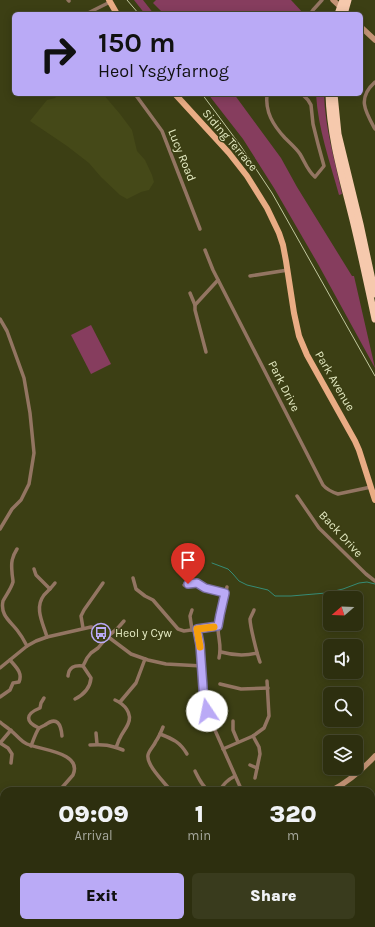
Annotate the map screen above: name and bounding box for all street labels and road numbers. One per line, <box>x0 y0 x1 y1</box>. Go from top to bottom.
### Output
street label: Siding Terrace <box>199 106 261 174</box>
street label: Lucy Road <box>165 127 199 183</box>
street label: Park Avenue <box>312 349 358 413</box>
street label: Park Drive <box>265 358 303 414</box>
street label: Back Drive <box>316 508 366 560</box>

